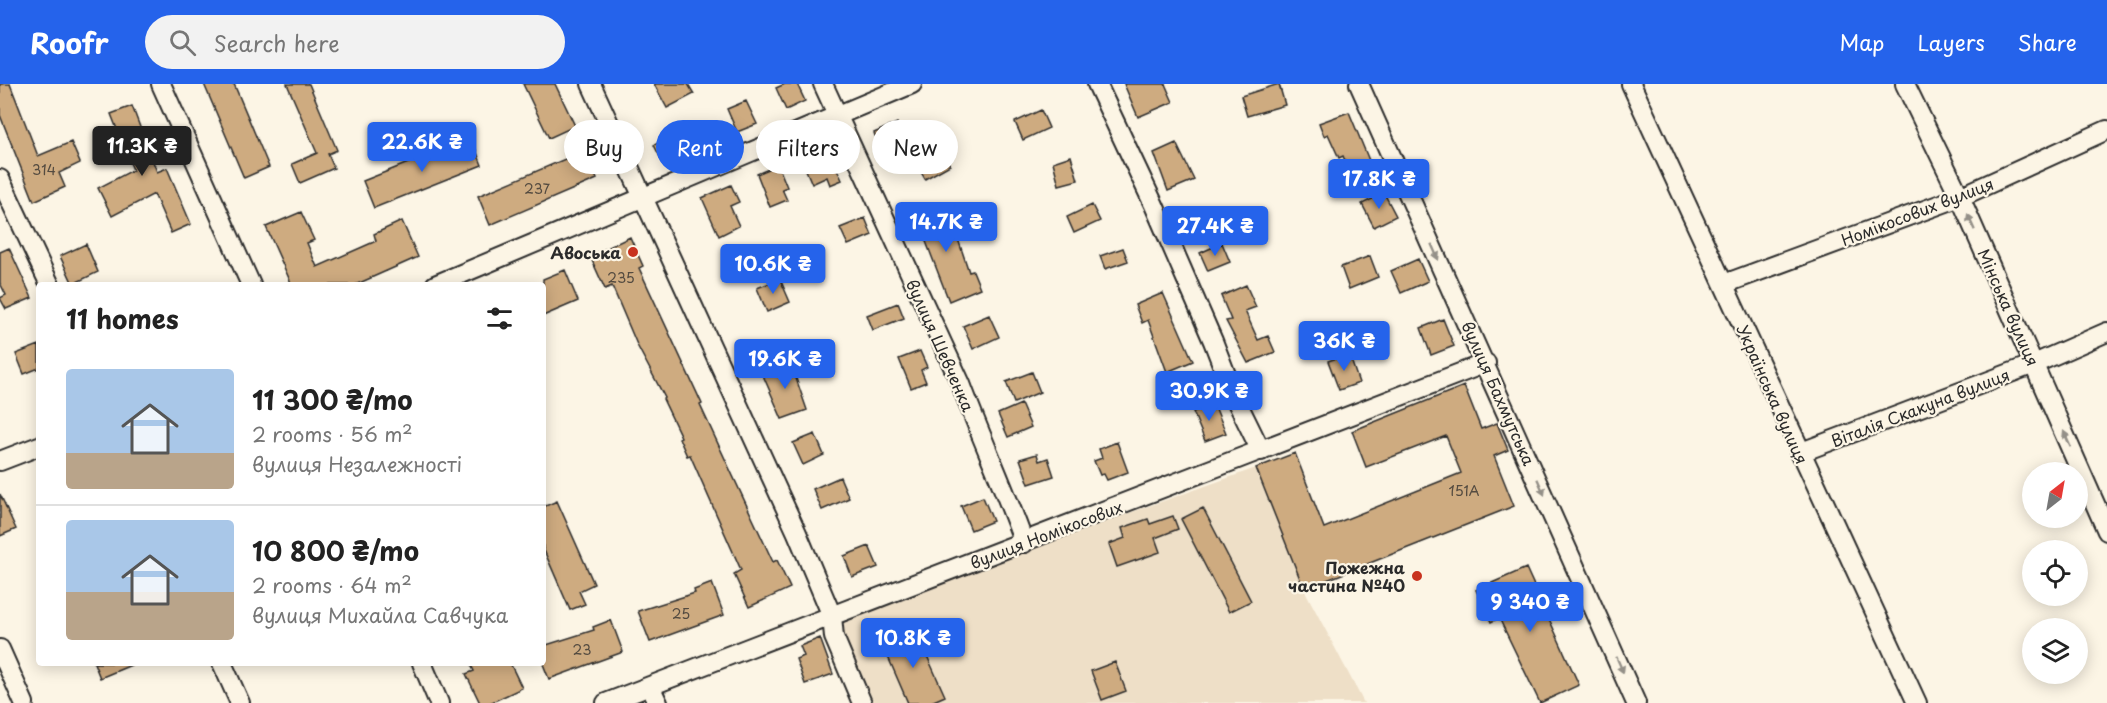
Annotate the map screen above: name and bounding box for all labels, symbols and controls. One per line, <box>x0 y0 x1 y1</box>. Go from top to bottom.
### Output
search box <box>145 15 565 69</box>
text: Roofr <box>30 21 109 64</box>
icon: search <box>166 26 199 59</box>
text: Search here <box>214 26 339 59</box>
text: Map <box>1840 26 1884 58</box>
text: Layers <box>1917 26 1985 58</box>
text: Share <box>2018 26 2077 58</box>
chip: Buy <box>564 120 644 174</box>
chip: Rent <box>656 120 744 174</box>
chip: Filters <box>756 120 860 174</box>
chip: New <box>872 120 958 174</box>
pin: 22.6K ₴ <box>367 122 477 173</box>
pin: 11.3K ₴ <box>87 126 197 177</box>
text: 22.6K ₴ <box>381 126 463 156</box>
text: 11.3K ₴ <box>106 130 178 160</box>
house number: 314 <box>32 159 56 180</box>
pin: 17.8K ₴ <box>1324 159 1434 210</box>
text: 17.8K ₴ <box>1342 163 1416 193</box>
street label: Номікосових вулиця <box>1837 171 1997 251</box>
house number: 237 <box>524 178 551 199</box>
pin: 14.7K ₴ <box>891 202 1001 253</box>
text: 14.7K ₴ <box>909 206 983 236</box>
pin: 27.4K ₴ <box>1160 206 1270 257</box>
text: 27.4K ₴ <box>1176 210 1254 240</box>
one-way arrow <box>1967 214 1976 231</box>
place label: Авоська <box>550 240 621 264</box>
one-way arrow <box>1430 243 1440 261</box>
pin: 10.6K ₴ <box>718 244 828 295</box>
street label: Мінська вулиця <box>1972 244 2046 370</box>
marker: Авоська <box>626 245 640 259</box>
text: 10.6K ₴ <box>734 248 812 278</box>
house number: 235 <box>607 267 635 288</box>
street label: вулиця Шевченка <box>901 275 981 415</box>
text: 11 homes <box>66 299 179 338</box>
icon: filters <box>483 302 516 335</box>
street label: вулиця Бахмутська <box>1456 317 1542 469</box>
street label: Українська вулиця <box>1731 320 1815 468</box>
pin: 36K ₴ <box>1302 321 1386 372</box>
text: 36K ₴ <box>1313 325 1375 355</box>
pin: 19.6K ₴ <box>730 339 840 390</box>
text: 19.6K ₴ <box>748 343 822 373</box>
street label: Віталія Скакуна вулиця <box>1827 362 2013 452</box>
pin: 30.9K ₴ <box>1154 371 1264 422</box>
text: 30.9K ₴ <box>1169 375 1249 405</box>
text: 11 300 ₴/mo <box>252 380 413 419</box>
icon: home <box>114 393 186 465</box>
text: 2 rooms · 56 m² <box>252 419 413 449</box>
one-way arrow <box>2062 430 2072 448</box>
text: вулиця Незалежності <box>252 449 462 479</box>
north arrow <box>2022 462 2088 528</box>
map controls <box>2022 462 2088 684</box>
one-way arrow <box>1536 479 1545 496</box>
house number: 151А <box>1449 480 1480 501</box>
street label: вулиця Номікосових <box>966 494 1126 574</box>
text: 10 800 ₴/mo <box>252 531 419 570</box>
button: locate <box>2022 540 2088 606</box>
icon: home <box>114 544 186 616</box>
place label: Пожежна частина №40 <box>1288 555 1405 597</box>
marker: Пожежна частина №40 <box>1410 569 1424 583</box>
text: 2 rooms · 64 m² <box>252 570 412 600</box>
pin: 9 340 ₴ <box>1475 582 1585 633</box>
text: 9 340 ₴ <box>1490 586 1570 616</box>
text: вулиця Михайла Савчука <box>252 600 508 630</box>
house number: 25 <box>672 603 690 624</box>
pin: 10.8K ₴ <box>858 618 968 669</box>
button: layers <box>2022 618 2088 684</box>
text: 10.8K ₴ <box>875 622 951 652</box>
house number: 23 <box>573 639 591 660</box>
one-way arrow <box>1615 657 1625 675</box>

